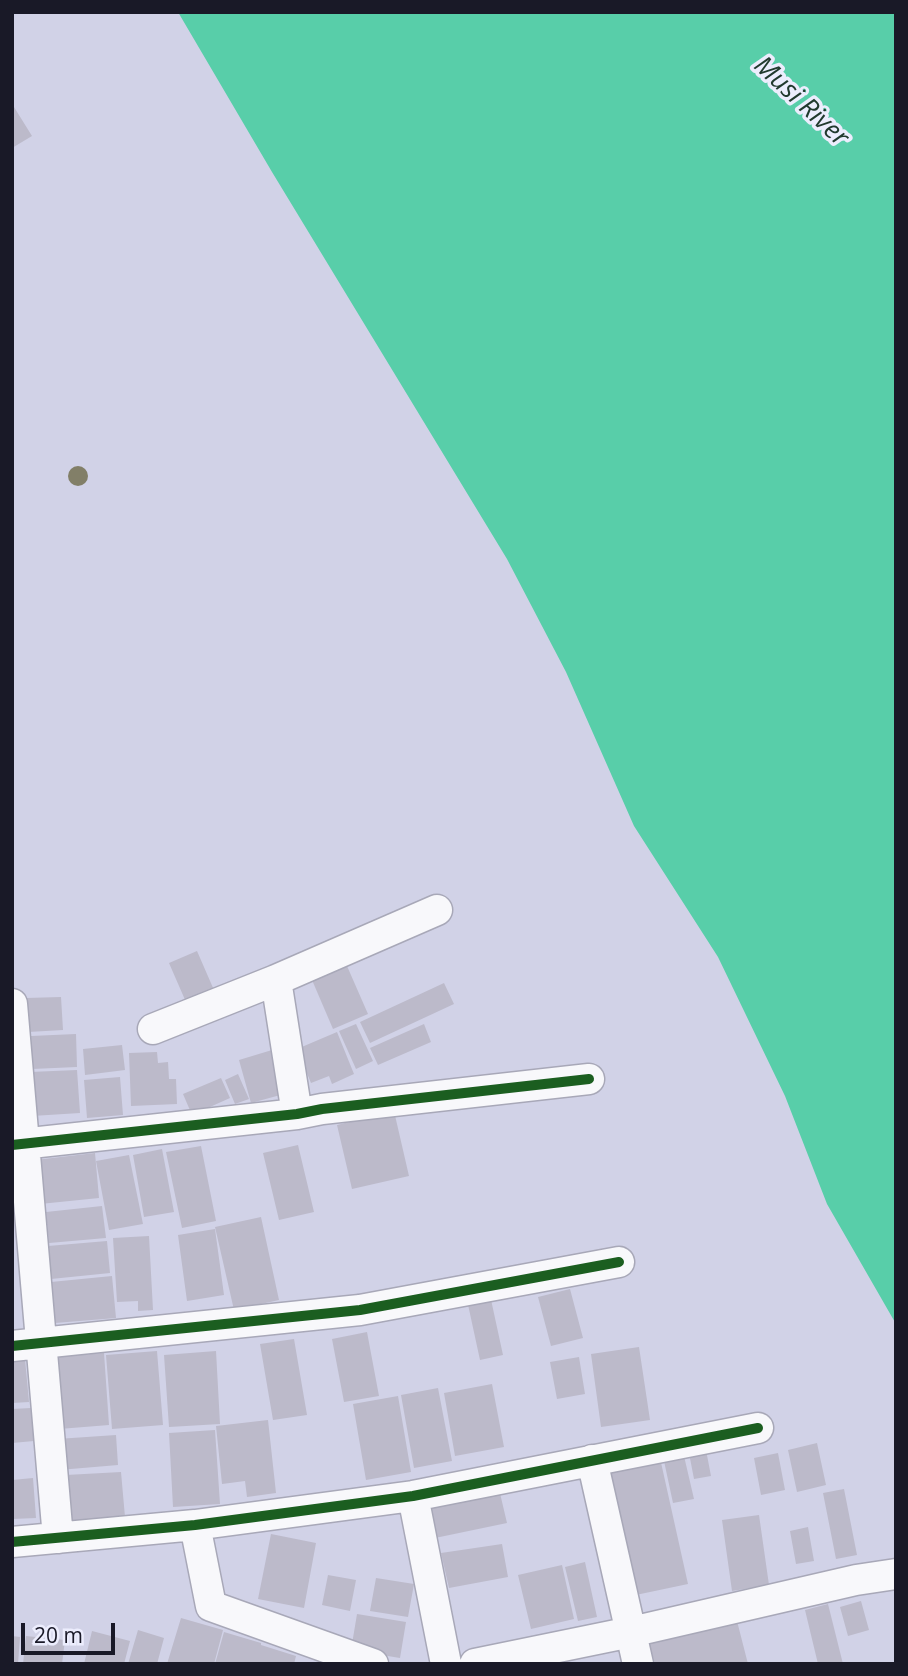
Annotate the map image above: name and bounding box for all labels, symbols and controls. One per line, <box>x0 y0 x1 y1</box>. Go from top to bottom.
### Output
water label: Musi River <box>747 50 855 154</box>
scale bar <box>24 1610 119 1654</box>
text: 20 m <box>34 1621 83 1649</box>

